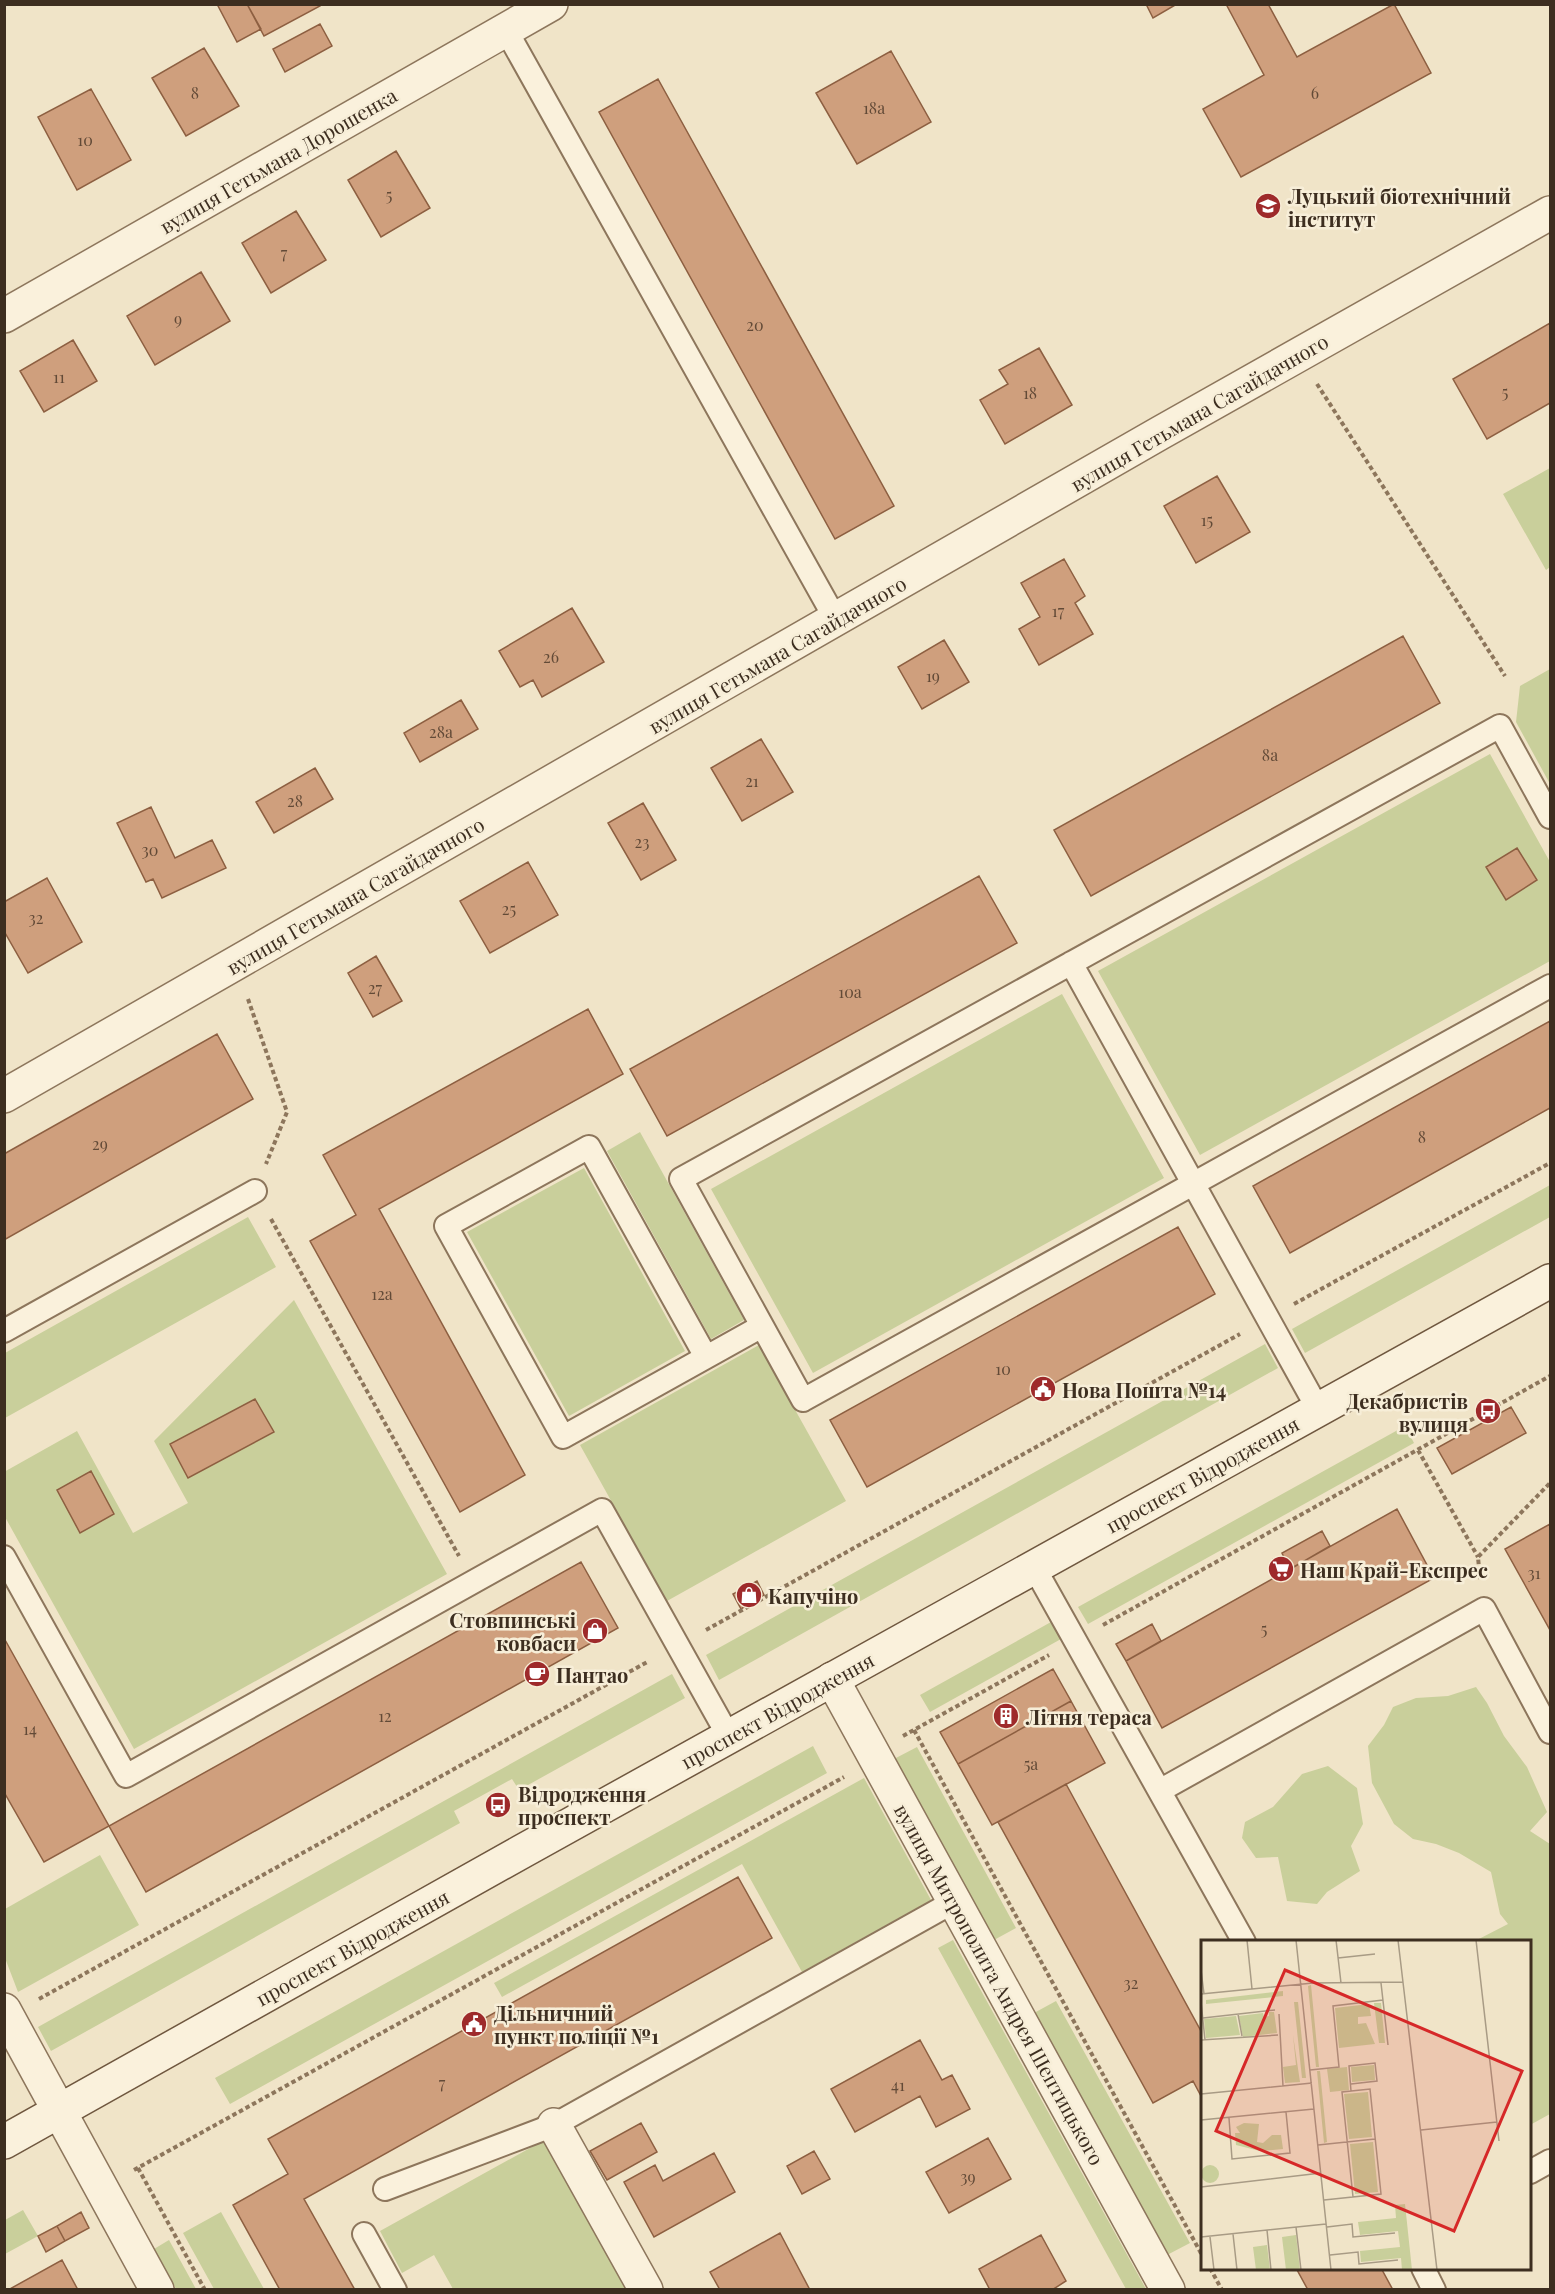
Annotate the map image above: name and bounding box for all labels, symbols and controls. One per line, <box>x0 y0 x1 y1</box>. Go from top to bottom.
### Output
street label: вулиця Гетьмана Дорошенка <box>155 81 401 239</box>
house number: 8 <box>191 82 199 103</box>
house number: 6 <box>1311 82 1319 103</box>
house number: 18а <box>863 97 885 118</box>
house number: 10 <box>77 129 93 150</box>
place label: Луцький біотехнічний інститут <box>1287 182 1511 232</box>
house number: 5 <box>386 184 392 205</box>
school or university icon: Луцький біотехнічний інститут <box>1253 191 1283 221</box>
house number: 7 <box>281 242 288 263</box>
house number: 9 <box>174 308 182 329</box>
house number: 20 <box>746 314 764 335</box>
street label: вулиця Гетьмана Сагайдачного <box>1065 327 1333 497</box>
house number: 11 <box>53 366 65 387</box>
house number: 5 <box>1502 381 1508 402</box>
house number: 18 <box>1023 382 1037 403</box>
house number: 15 <box>1201 509 1213 530</box>
street label: вулиця Гетьмана Сагайдачного <box>643 569 911 739</box>
house number: 17 <box>1052 600 1065 621</box>
house number: 26 <box>543 646 559 667</box>
house number: 19 <box>926 665 940 686</box>
house number: 28а <box>429 721 453 742</box>
house number: 8а <box>1262 744 1278 765</box>
house number: 21 <box>745 770 759 791</box>
house number: 28 <box>287 790 303 811</box>
street label: вулиця Гетьмана Сагайдачного <box>221 810 489 980</box>
house number: 23 <box>635 831 649 852</box>
house number: 30 <box>142 839 158 860</box>
house number: 25 <box>502 898 516 919</box>
house number: 32 <box>29 907 43 928</box>
house number: 27 <box>368 977 383 998</box>
house number: 10а <box>838 981 862 1002</box>
house number: 8 <box>1418 1126 1426 1147</box>
house number: 29 <box>92 1133 108 1154</box>
house number: 12а <box>371 1283 393 1304</box>
house number: 10 <box>995 1358 1011 1379</box>
public building icon: Нова Пошта №14 <box>1028 1374 1058 1404</box>
place label: Нова Пошта №14 <box>1062 1376 1226 1403</box>
place label: Декабристів вулиця <box>1347 1387 1468 1437</box>
bus stop icon: Декабристів вулиця <box>1473 1396 1503 1426</box>
street label: проспект Відродження <box>1101 1410 1304 1538</box>
supermarket icon: Наш Край-Експрес <box>1266 1554 1296 1584</box>
place label: Наш Край-Експрес <box>1300 1556 1488 1583</box>
house number: 31 <box>1527 1562 1541 1583</box>
shop icon: Капучіно <box>734 1580 764 1610</box>
place label: Капучіно <box>768 1582 858 1609</box>
place label: Стовпинські ковбаси <box>449 1606 576 1656</box>
shop icon: Стовпинські ковбаси <box>580 1616 610 1646</box>
house number: 5 <box>1261 1618 1267 1639</box>
street label: проспект Відродження <box>676 1646 879 1774</box>
cafe icon: Пантао <box>522 1659 552 1689</box>
place label: Пантао <box>556 1661 628 1688</box>
building icon: Літня тераса <box>991 1701 1021 1731</box>
place label: Літня тераса <box>1025 1703 1152 1730</box>
house number: 12 <box>378 1705 392 1726</box>
house number: 14 <box>23 1718 37 1739</box>
house number: 5а <box>1024 1753 1038 1774</box>
place label: Відродження проспект <box>518 1780 647 1830</box>
bus stop icon: Відродження проспект <box>483 1790 513 1820</box>
street label: вулиця Митрополита Андрея Шептицького <box>889 1798 1111 2170</box>
street label: проспект Відродження <box>251 1883 454 2011</box>
inset map <box>1201 1940 1531 2270</box>
house number: 32 <box>1124 1972 1138 1993</box>
place label: Дільничний пункт поліції №1 <box>494 1999 659 2049</box>
public building icon: Дільничний пункт поліції №1 <box>459 2009 489 2039</box>
house number: 7 <box>439 2072 446 2093</box>
house number: 41 <box>891 2074 905 2095</box>
house number: 39 <box>960 2166 976 2187</box>

